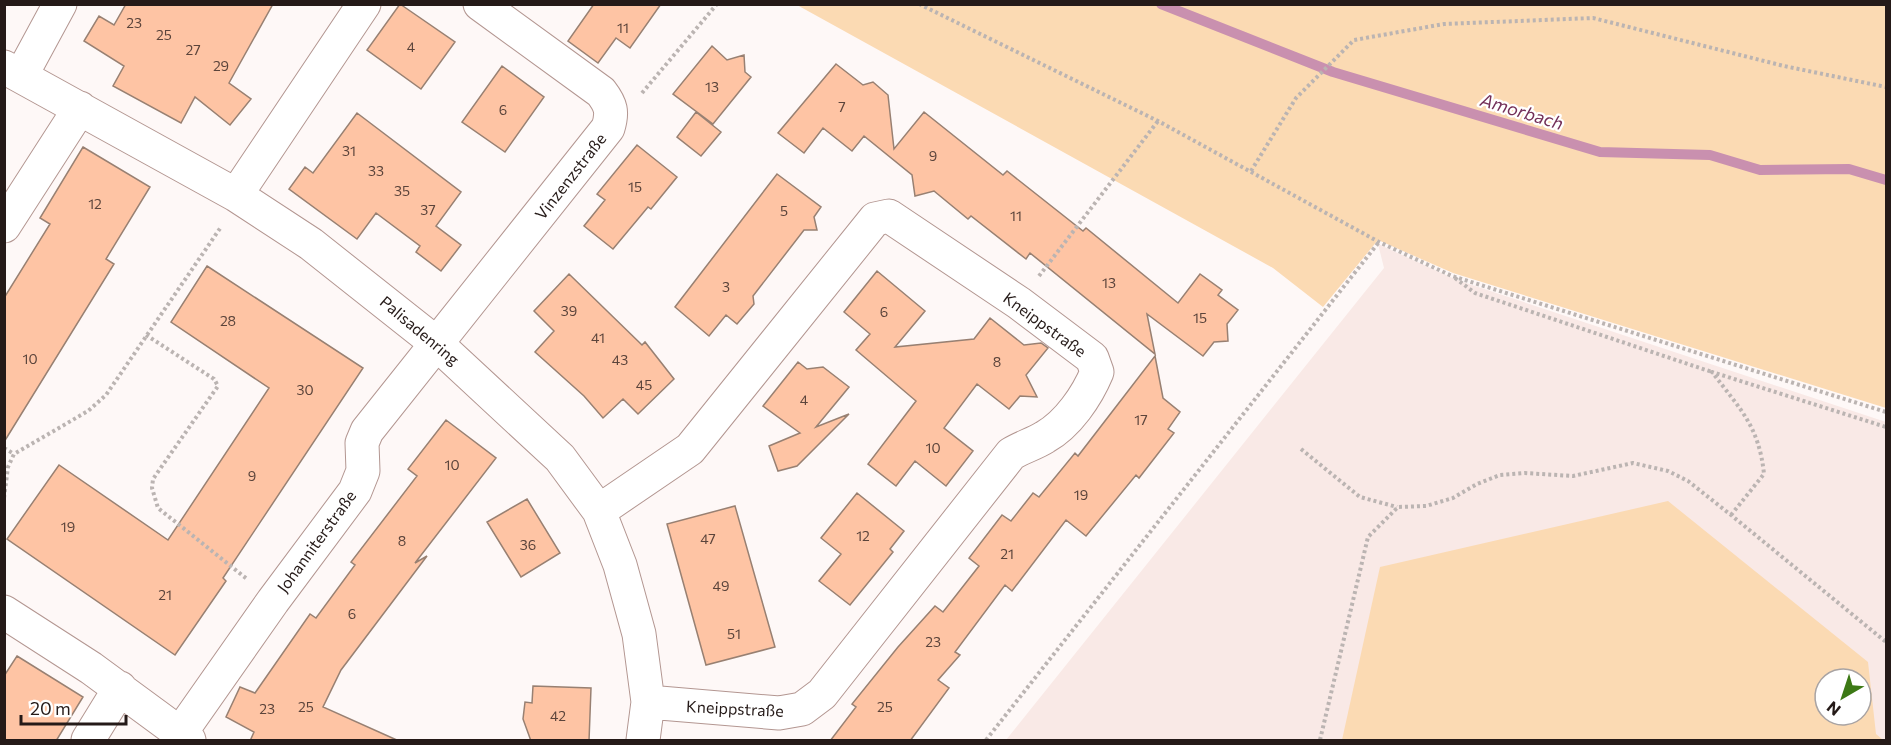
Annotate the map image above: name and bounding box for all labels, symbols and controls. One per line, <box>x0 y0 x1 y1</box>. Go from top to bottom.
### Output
house number: 23 <box>126 14 142 31</box>
house number: 11 <box>617 19 629 36</box>
house number: 25 <box>156 26 172 43</box>
house number: 4 <box>407 38 416 55</box>
house number: 27 <box>185 41 201 58</box>
house number: 29 <box>213 57 229 74</box>
house number: 13 <box>705 78 719 95</box>
water label: Amorbach <box>1477 88 1566 134</box>
house number: 7 <box>838 98 846 115</box>
house number: 6 <box>499 101 507 118</box>
street label: Vinzenzstraße <box>530 129 610 223</box>
house number: 31 <box>342 142 356 159</box>
house number: 9 <box>929 147 937 164</box>
house number: 33 <box>368 162 384 179</box>
house number: 15 <box>628 178 642 195</box>
house number: 35 <box>394 182 410 199</box>
house number: 12 <box>88 195 102 212</box>
house number: 37 <box>420 201 436 218</box>
house number: 5 <box>780 202 788 219</box>
house number: 11 <box>1010 207 1022 224</box>
house number: 13 <box>1102 274 1116 291</box>
house number: 3 <box>722 278 730 295</box>
street label: Kneippstraße <box>1000 288 1090 360</box>
street label: Palisadenring <box>377 291 464 369</box>
house number: 39 <box>561 302 577 319</box>
house number: 6 <box>880 303 888 320</box>
house number: 15 <box>1193 309 1207 326</box>
house number: 28 <box>220 312 236 329</box>
house number: 41 <box>591 329 605 346</box>
house number: 10 <box>22 350 38 367</box>
house number: 43 <box>612 351 628 368</box>
house number: 8 <box>993 353 1001 370</box>
house number: 45 <box>636 376 652 393</box>
house number: 30 <box>296 381 314 398</box>
house number: 4 <box>800 391 809 408</box>
house number: 17 <box>1134 411 1148 428</box>
house number: 10 <box>925 439 941 456</box>
house number: 10 <box>444 456 460 473</box>
house number: 9 <box>248 467 256 484</box>
street label: Johanniterstraße <box>273 486 359 596</box>
house number: 19 <box>1074 486 1088 503</box>
house number: 19 <box>61 518 75 535</box>
house number: 12 <box>856 527 870 544</box>
house number: 47 <box>700 530 716 547</box>
house number: 8 <box>398 532 406 549</box>
house number: 36 <box>520 536 536 553</box>
house number: 21 <box>1000 545 1014 562</box>
house number: 49 <box>713 577 729 594</box>
house number: 21 <box>158 586 172 603</box>
house number: 6 <box>348 605 356 622</box>
house number: 51 <box>727 625 741 642</box>
house number: 23 <box>925 633 941 650</box>
north arrow <box>1813 667 1873 727</box>
scale bar <box>21 688 126 726</box>
street label: Kneippstraße <box>686 696 784 720</box>
text: 20 m <box>30 697 71 719</box>
house number: 25 <box>298 698 314 715</box>
house number: 25 <box>877 698 893 715</box>
text: N <box>1823 698 1844 720</box>
house number: 23 <box>259 700 275 717</box>
house number: 42 <box>550 707 566 724</box>

